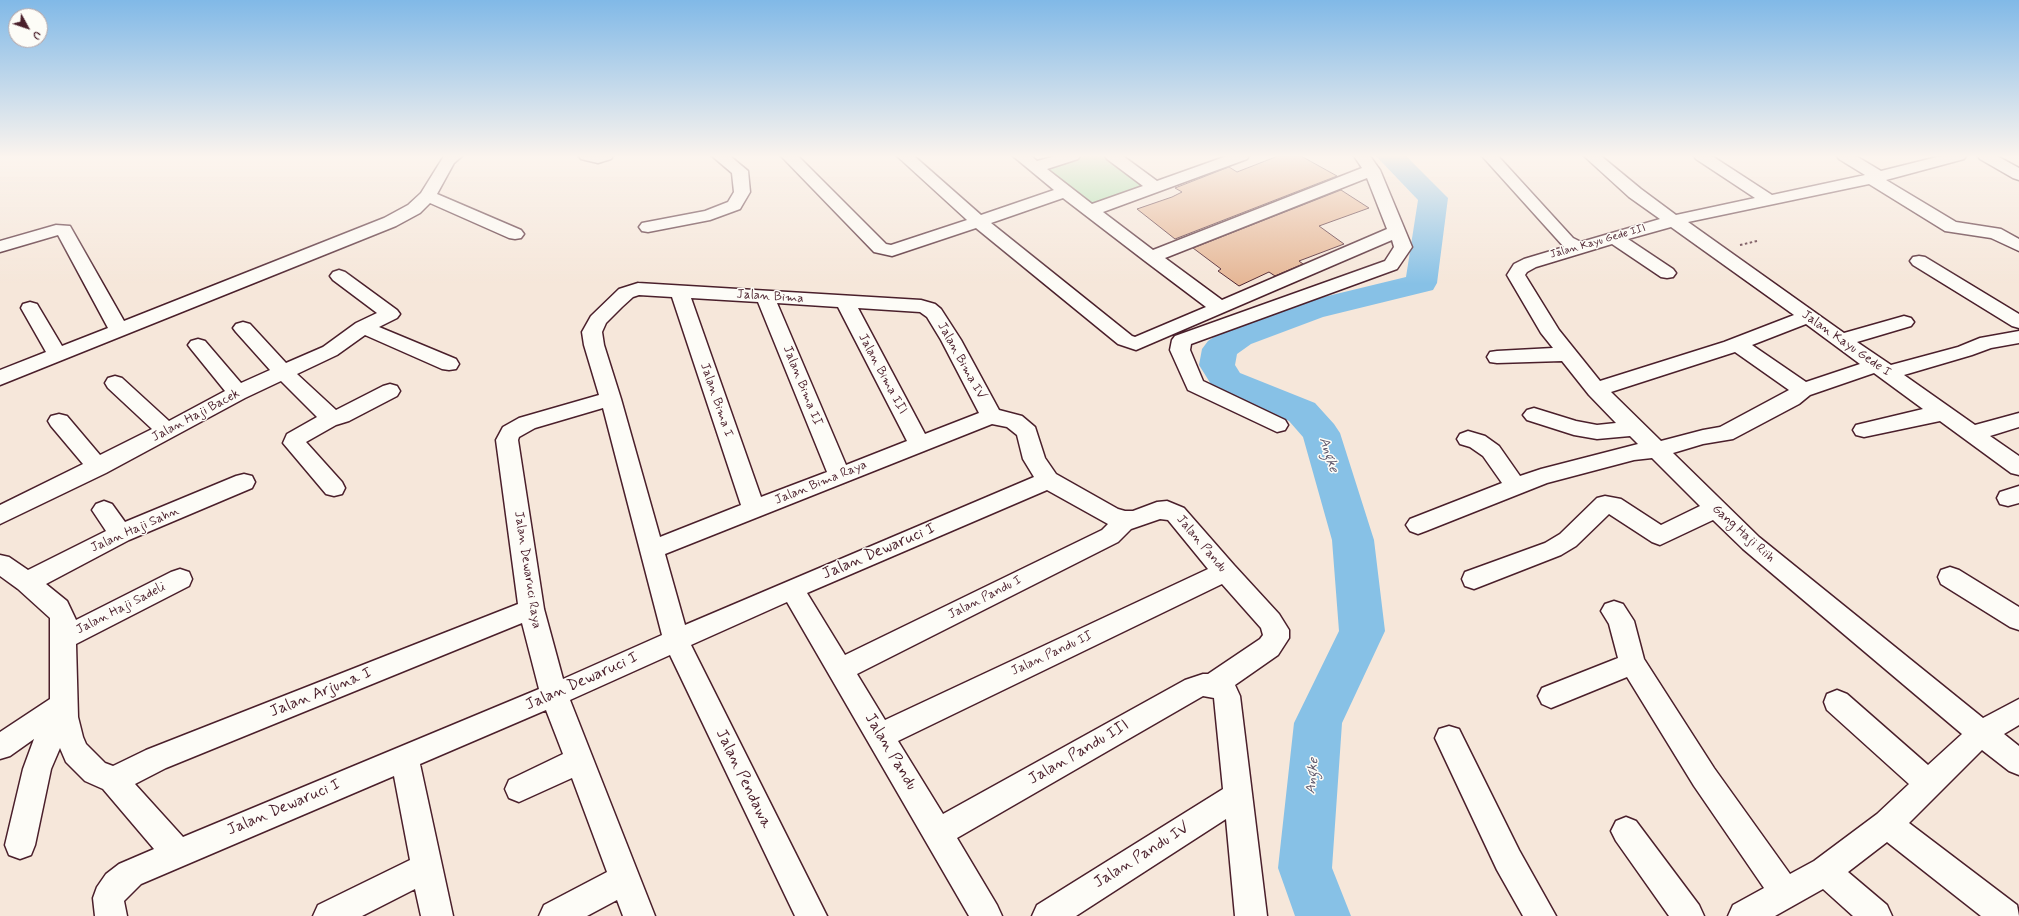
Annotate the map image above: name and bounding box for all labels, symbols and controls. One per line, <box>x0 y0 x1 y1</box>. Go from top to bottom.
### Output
north arrow <box>8 8 48 48</box>
text: U <box>29 28 44 42</box>
street label: Jalan Kayu Gede III <box>1549 222 1647 262</box>
street label: Jalan Bima <box>736 287 804 307</box>
street label: Jalan Kayu Gede I <box>1798 307 1894 381</box>
street label: Jalan Bima IV <box>933 320 989 402</box>
street label: Jalan Bima III <box>854 331 910 417</box>
street label: Jalan Bima II <box>779 344 825 428</box>
street label: Jalan Bima I <box>696 361 736 439</box>
street label: Jalan Haji Bacek <box>149 386 243 446</box>
water label: Angke <box>1314 435 1342 475</box>
street label: Jalan Bima Raya <box>773 457 869 509</box>
street label: Gang Haji Riih <box>1708 502 1778 566</box>
street label: Jalan Haji Sahn <box>88 504 182 556</box>
street label: Jalan Dewaruci Raya <box>510 510 544 630</box>
street label: Jalan Pandu <box>1173 512 1229 576</box>
street label: Jalan Dewaruci I <box>819 519 939 585</box>
street label: Jalan Pandu I <box>946 573 1024 623</box>
street label: Jalan Haji Sadeli <box>74 580 168 638</box>
street label: Jalan Pandu II <box>1009 628 1095 680</box>
street label: Jalan Dewaruci I <box>523 649 641 715</box>
street label: Jalan Arjuna I <box>267 664 375 722</box>
street label: Jalan Pandu <box>860 710 920 794</box>
street label: Jalan Pandu III <box>1025 716 1133 790</box>
street label: Jalan Pendawa <box>711 726 775 832</box>
water label: Angke <box>1303 757 1323 795</box>
street label: Jalan Dewaruci I <box>224 775 344 841</box>
street label: Jalan Pandu IV <box>1091 819 1193 893</box>

